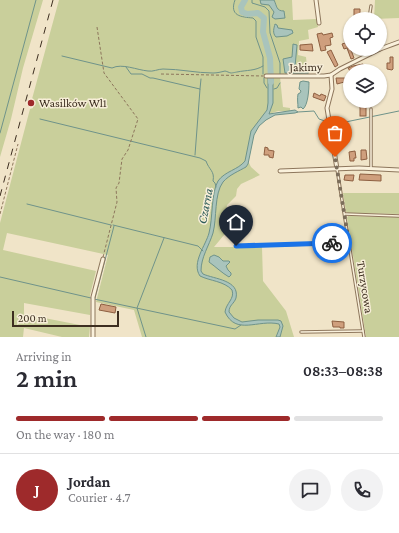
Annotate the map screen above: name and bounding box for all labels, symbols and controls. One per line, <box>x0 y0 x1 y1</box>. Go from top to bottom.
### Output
map controls <box>343 12 387 108</box>
button: locate <box>343 12 387 56</box>
street label: Jakimy <box>288 60 323 74</box>
button: layers <box>343 64 387 108</box>
place label: Wasilków Wl1 <box>39 96 107 110</box>
marker: Wasilków Wl1 <box>26 98 36 108</box>
pin <box>318 116 352 157</box>
icon: bag <box>324 122 346 144</box>
water label: Czarna <box>194 187 216 225</box>
pin <box>219 205 253 246</box>
icon: home <box>225 211 247 233</box>
courier <box>312 223 352 263</box>
icon: bike <box>321 232 343 254</box>
street label: Turzycowa <box>354 260 376 315</box>
scale bar <box>12 309 119 328</box>
text: 200 m <box>18 312 47 324</box>
text: Arriving in <box>16 349 72 364</box>
text: 08:33–08:38 <box>303 363 383 379</box>
text: 2 min <box>16 364 77 393</box>
text: On the way · 180 m <box>16 427 115 442</box>
button: chat <box>289 469 331 511</box>
button: phone <box>341 469 383 511</box>
text: Jordan <box>68 474 110 490</box>
text: J <box>34 482 40 498</box>
text: Courier · 4.7 <box>68 490 131 505</box>

